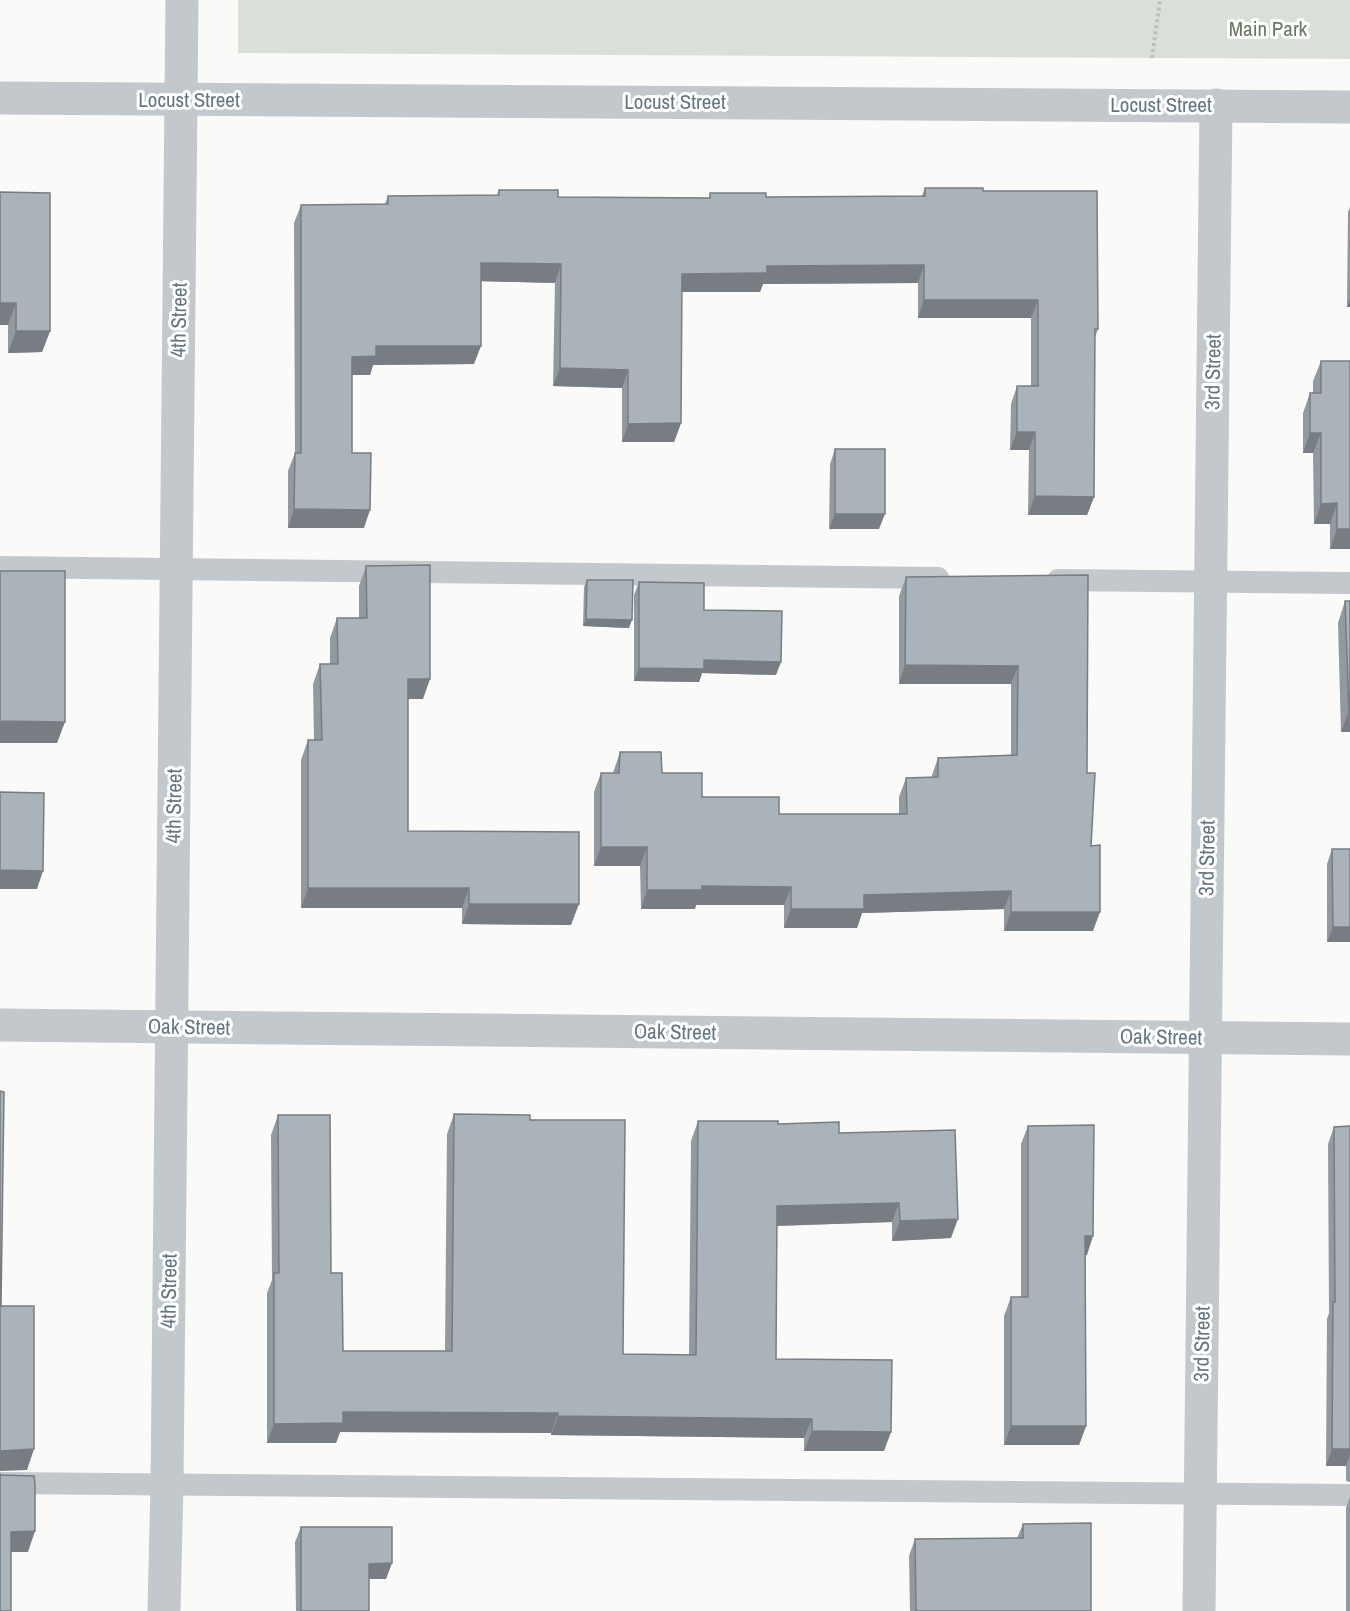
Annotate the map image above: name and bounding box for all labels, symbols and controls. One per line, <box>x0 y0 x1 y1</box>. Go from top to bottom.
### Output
park label: Main Park <box>1229 14 1308 43</box>
street label: Locust Street <box>138 85 240 114</box>
street label: Locust Street <box>624 87 726 116</box>
street label: Locust Street <box>1110 90 1212 119</box>
street label: 4th Street <box>163 282 194 358</box>
street label: 3rd Street <box>1197 334 1228 410</box>
street label: 4th Street <box>158 768 189 844</box>
street label: 3rd Street <box>1191 820 1222 896</box>
street label: Oak Street <box>148 1011 231 1042</box>
street label: Oak Street <box>634 1016 717 1047</box>
street label: Oak Street <box>1120 1021 1203 1052</box>
street label: 4th Street <box>153 1253 184 1329</box>
street label: 3rd Street <box>1186 1306 1217 1382</box>

